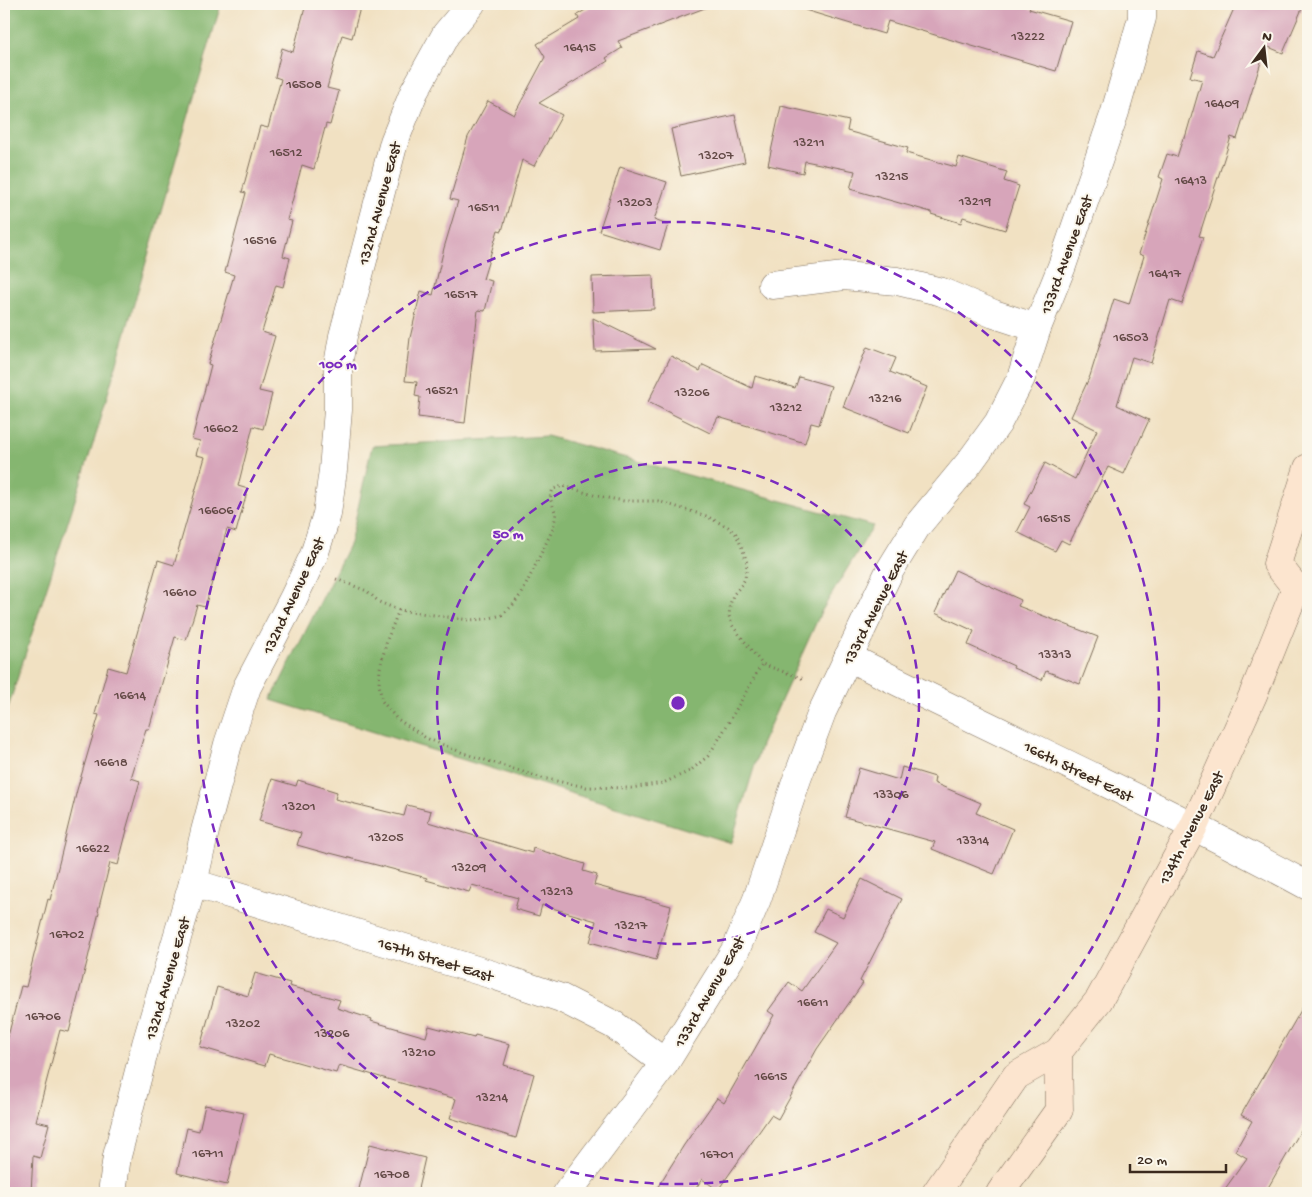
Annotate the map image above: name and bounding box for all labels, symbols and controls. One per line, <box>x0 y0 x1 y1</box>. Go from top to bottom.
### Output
north arrow <box>1240 22 1290 72</box>
text: N <box>1260 28 1273 47</box>
house number: 13222 <box>1010 29 1045 46</box>
house number: 16415 <box>563 40 596 57</box>
house number: 16508 <box>285 77 322 94</box>
house number: 16409 <box>1204 96 1239 113</box>
house number: 13211 <box>792 135 825 152</box>
street label: 132nd Avenue East <box>356 139 407 268</box>
house number: 16512 <box>269 145 302 162</box>
house number: 13207 <box>697 148 734 165</box>
house number: 13215 <box>875 169 908 186</box>
house number: 16413 <box>1174 173 1207 190</box>
street label: 133rd Avenue East <box>1038 192 1099 318</box>
house number: 13219 <box>958 194 991 211</box>
house number: 13203 <box>617 195 653 212</box>
house number: 16511 <box>467 200 500 217</box>
house number: 16516 <box>243 233 277 250</box>
house number: 16417 <box>1148 266 1182 283</box>
house number: 16517 <box>443 287 478 304</box>
house number: 16503 <box>1112 330 1149 347</box>
text: 100 m <box>318 356 357 374</box>
house number: 16521 <box>425 383 458 400</box>
house number: 13206 <box>674 385 710 402</box>
house number: 13216 <box>868 391 902 408</box>
house number: 13212 <box>769 400 802 417</box>
house number: 16602 <box>203 421 238 438</box>
house number: 16606 <box>198 503 234 520</box>
house number: 16515 <box>1036 511 1071 528</box>
text: 50 m <box>493 526 524 544</box>
street label: 132nd Avenue East <box>259 534 331 659</box>
street label: 133rd Avenue East <box>840 547 915 670</box>
house number: 16610 <box>162 585 197 602</box>
house number: 13313 <box>1037 647 1072 664</box>
house number: 16614 <box>113 688 146 705</box>
centre of rings <box>669 694 687 712</box>
street label: 166th Street East <box>1019 738 1137 808</box>
house number: 16618 <box>93 755 128 772</box>
street label: 134th Avenue East <box>1156 768 1230 889</box>
house number: 13306 <box>872 787 910 804</box>
house number: 13201 <box>281 799 316 816</box>
house number: 13205 <box>367 830 404 847</box>
house number: 13314 <box>956 833 990 850</box>
house number: 16622 <box>75 841 110 858</box>
house number: 13209 <box>451 860 486 877</box>
house number: 13213 <box>540 884 573 901</box>
street label: 132nd Avenue East <box>143 914 196 1043</box>
house number: 13217 <box>614 918 648 935</box>
house number: 16702 <box>49 927 85 944</box>
street label: 133rd Avenue East <box>671 933 751 1053</box>
street label: 167th Street East <box>374 934 496 988</box>
house number: 16611 <box>796 995 829 1012</box>
house number: 16706 <box>24 1009 61 1026</box>
house number: 13202 <box>225 1016 260 1033</box>
house number: 13206 <box>314 1026 350 1043</box>
house number: 13210 <box>401 1045 436 1062</box>
house number: 16615 <box>754 1069 787 1086</box>
house number: 13214 <box>475 1090 508 1107</box>
scale bar <box>1130 1142 1226 1174</box>
house number: 16711 <box>191 1146 224 1163</box>
house number: 16701 <box>699 1147 734 1164</box>
text: 20 m <box>1137 1152 1167 1170</box>
house number: 16708 <box>373 1167 410 1184</box>

